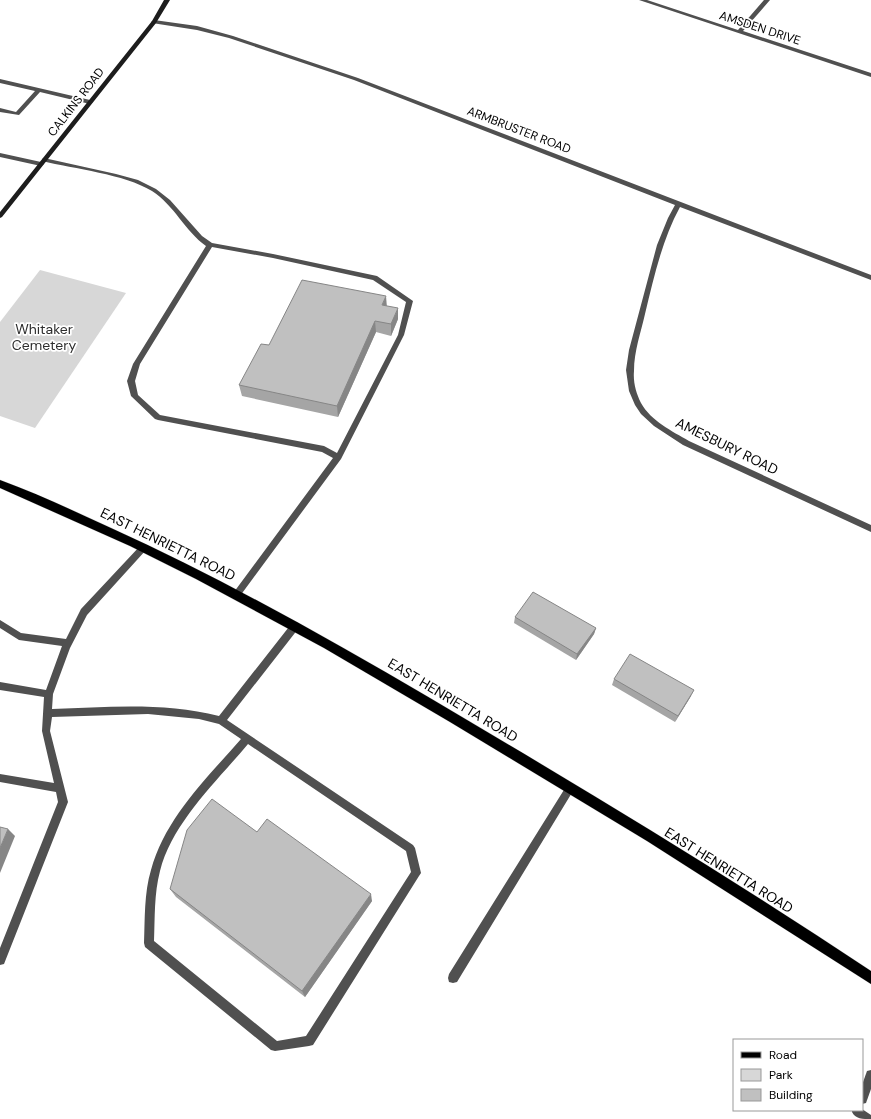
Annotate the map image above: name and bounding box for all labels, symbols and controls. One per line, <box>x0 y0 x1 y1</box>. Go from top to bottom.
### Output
street label: AMSDEN DRIVE <box>717 7 803 49</box>
street label: CALKINS ROAD <box>44 64 108 140</box>
street label: ARMBRUSTER ROAD <box>465 103 573 157</box>
park label: Whitaker Cemetery <box>12 320 76 354</box>
street label: AMESBURY ROAD <box>673 413 781 479</box>
street label: EAST HENRIETTA ROAD <box>97 503 239 585</box>
street label: EAST HENRIETTA ROAD <box>385 654 521 746</box>
street label: EAST HENRIETTA ROAD <box>661 823 797 917</box>
legend <box>733 1039 863 1111</box>
text: Road <box>769 1047 797 1063</box>
text: Park <box>769 1067 793 1083</box>
text: Building <box>769 1087 813 1103</box>

